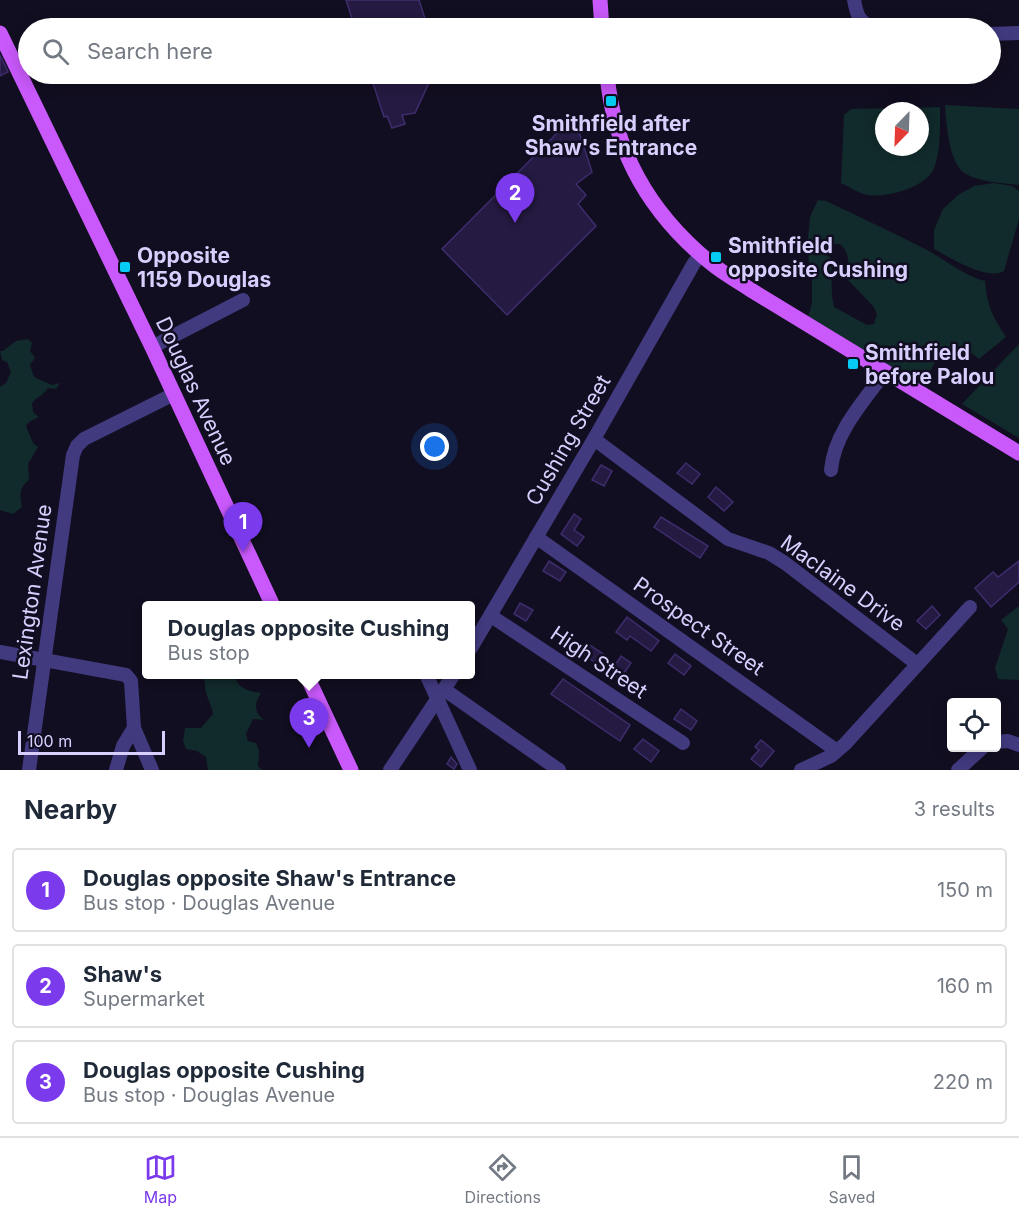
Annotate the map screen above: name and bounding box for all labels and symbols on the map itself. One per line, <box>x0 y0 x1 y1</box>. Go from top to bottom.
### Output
marker: Smithfield after Shaw's Entrance <box>604 94 618 108</box>
north arrow <box>875 102 929 156</box>
place label: Smithfield after Shaw's Entrance <box>525 111 697 160</box>
pin: 2 <box>496 174 534 223</box>
place label: Smithfield opposite Cushing <box>728 233 908 282</box>
place label: Opposite 1159 Douglas <box>137 243 271 292</box>
marker: Smithfield opposite Cushing <box>709 250 723 264</box>
marker: Opposite 1159 Douglas <box>118 260 132 274</box>
street label: Douglas Avenue <box>151 313 241 469</box>
place label: Smithfield before Palou <box>865 340 994 389</box>
marker: Smithfield before Palou <box>846 357 860 371</box>
street label: Cushing Street <box>520 370 616 510</box>
your location <box>420 432 449 461</box>
pin: 1 <box>224 502 262 552</box>
street label: Lexington Avenue <box>7 503 57 681</box>
street label: Maclaine Drive <box>776 530 910 636</box>
street label: Prospect Street <box>629 572 769 680</box>
street label: High Street <box>546 621 652 704</box>
pin: 3 <box>290 698 328 748</box>
scale bar <box>18 728 165 756</box>

